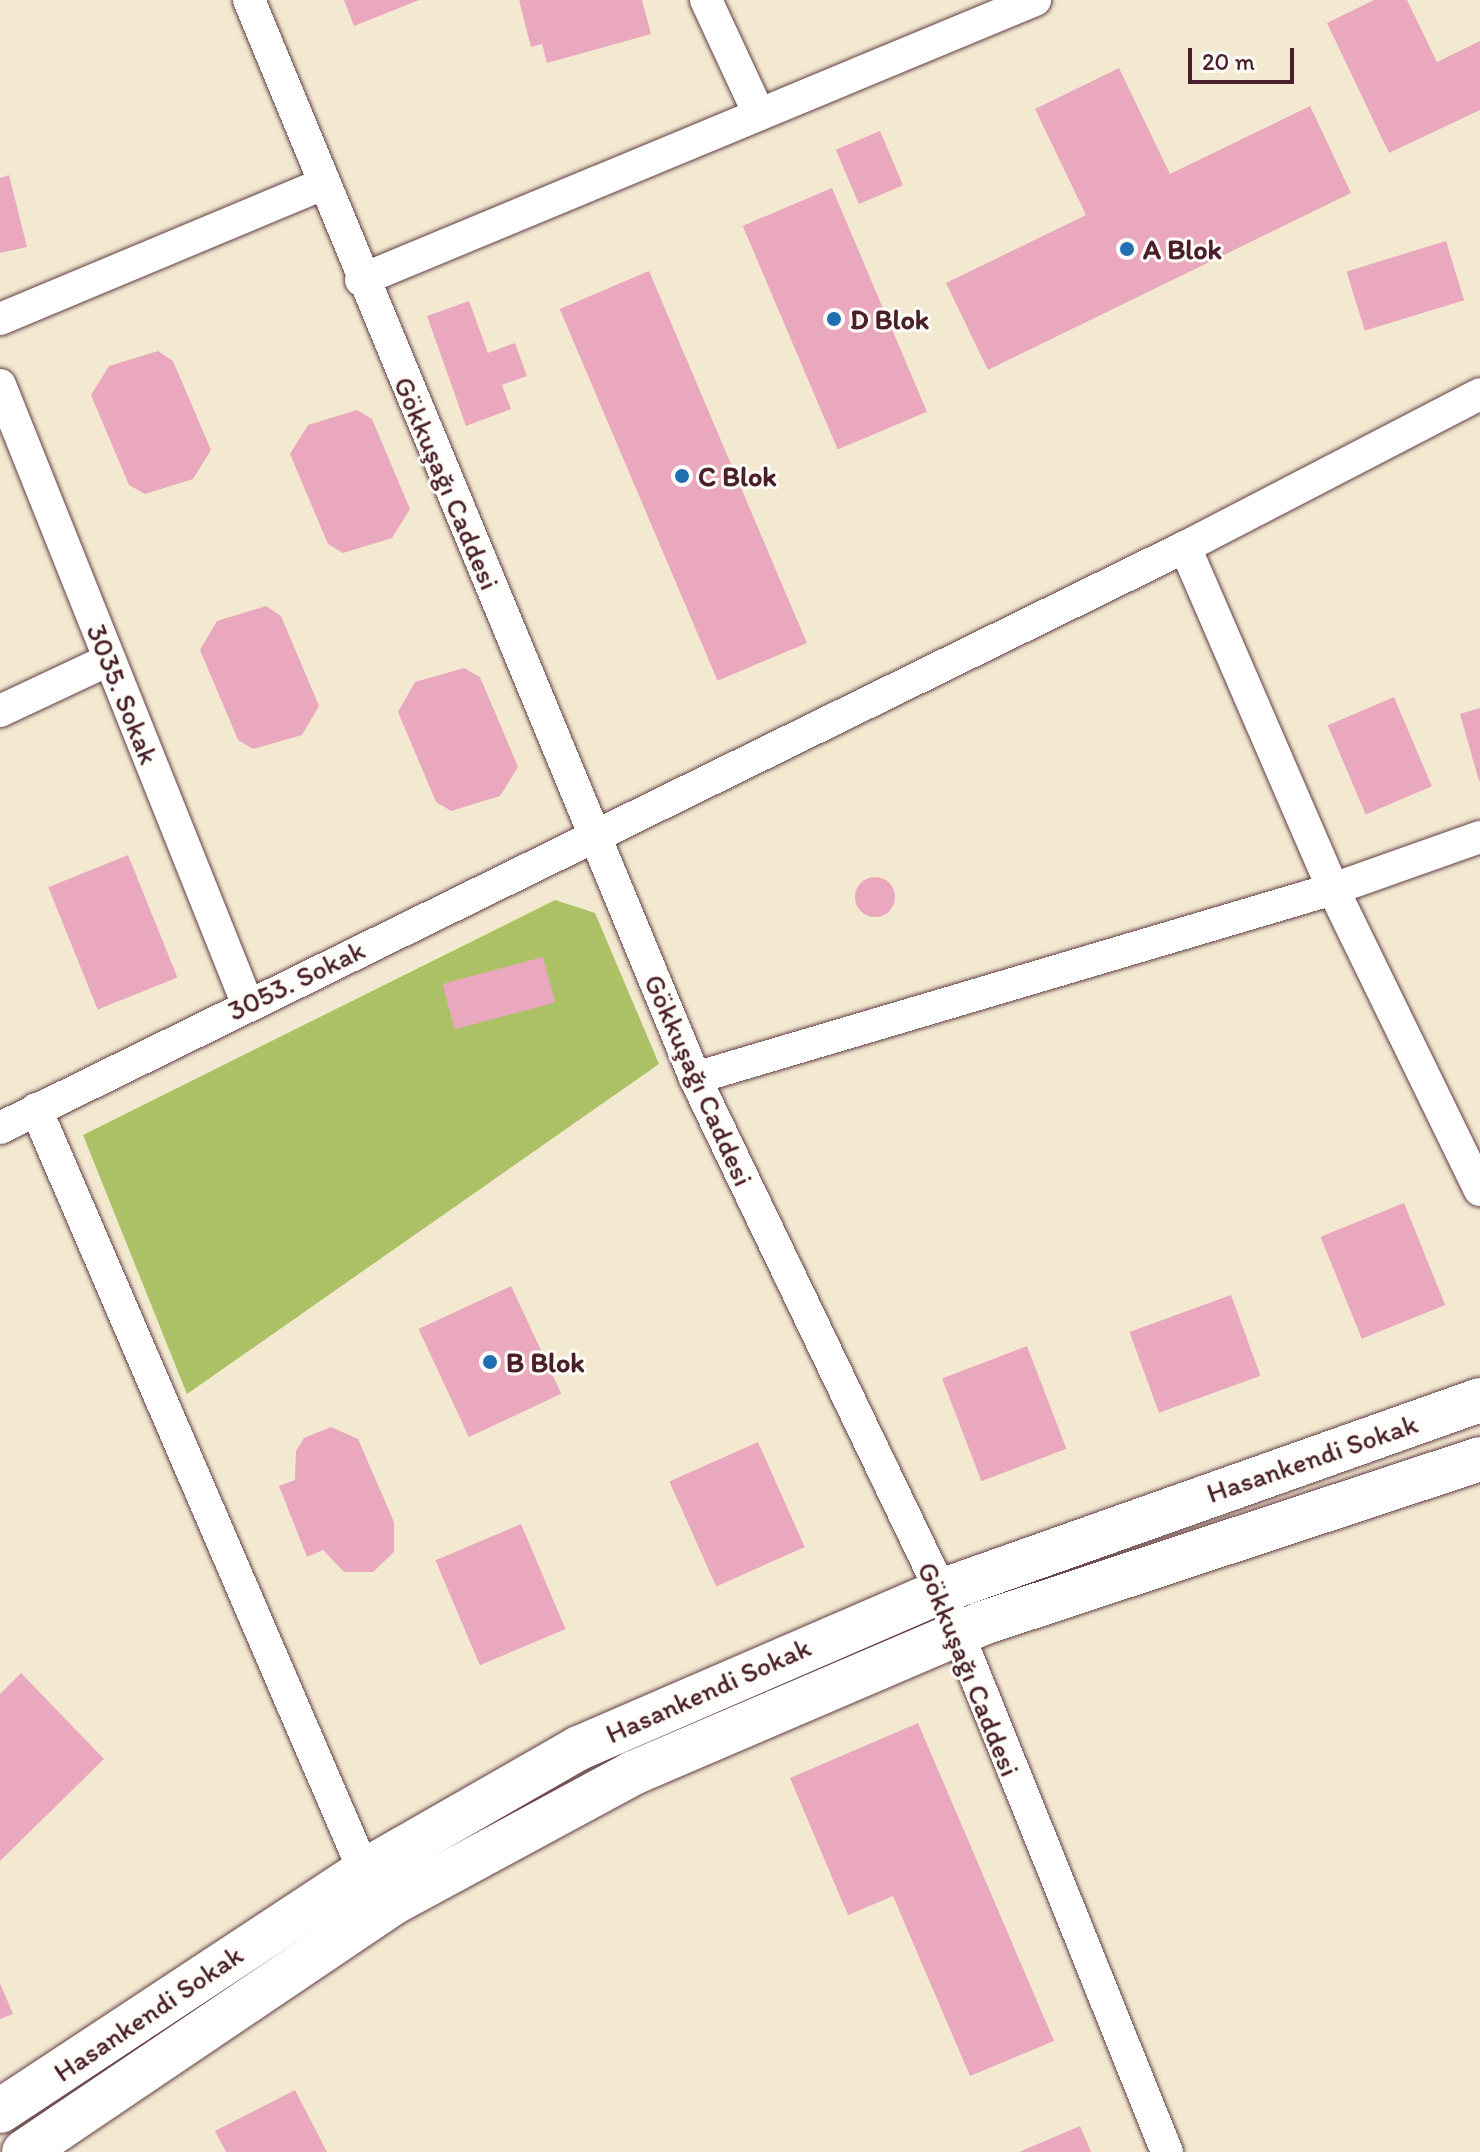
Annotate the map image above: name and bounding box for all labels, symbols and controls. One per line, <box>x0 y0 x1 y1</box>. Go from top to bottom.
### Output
scale bar <box>1192 32 1298 82</box>
text: 20 m <box>1202 47 1255 76</box>
place label: A Blok <box>1143 232 1222 266</box>
marker: A Blok <box>1118 240 1136 258</box>
place label: D Blok <box>850 302 929 336</box>
marker: D Blok <box>825 310 843 328</box>
street label: Gökkuşağı Caddesi <box>387 371 507 595</box>
place label: C Blok <box>698 459 777 493</box>
marker: C Blok <box>673 467 691 485</box>
street label: 3035. Sokak <box>80 619 166 769</box>
street label: 3053. Sokak <box>222 932 370 1028</box>
street label: Gökkuşağı Caddesi <box>637 969 761 1191</box>
place label: B Blok <box>506 1345 585 1379</box>
marker: B Blok <box>481 1353 499 1371</box>
street label: Hasankendi Sokak <box>1203 1406 1421 1510</box>
street label: Gökkuşağı Caddesi <box>911 1557 1027 1781</box>
street label: Hasankendi Sokak <box>601 1630 815 1750</box>
street label: Hasankendi Sokak <box>47 1938 249 2088</box>

